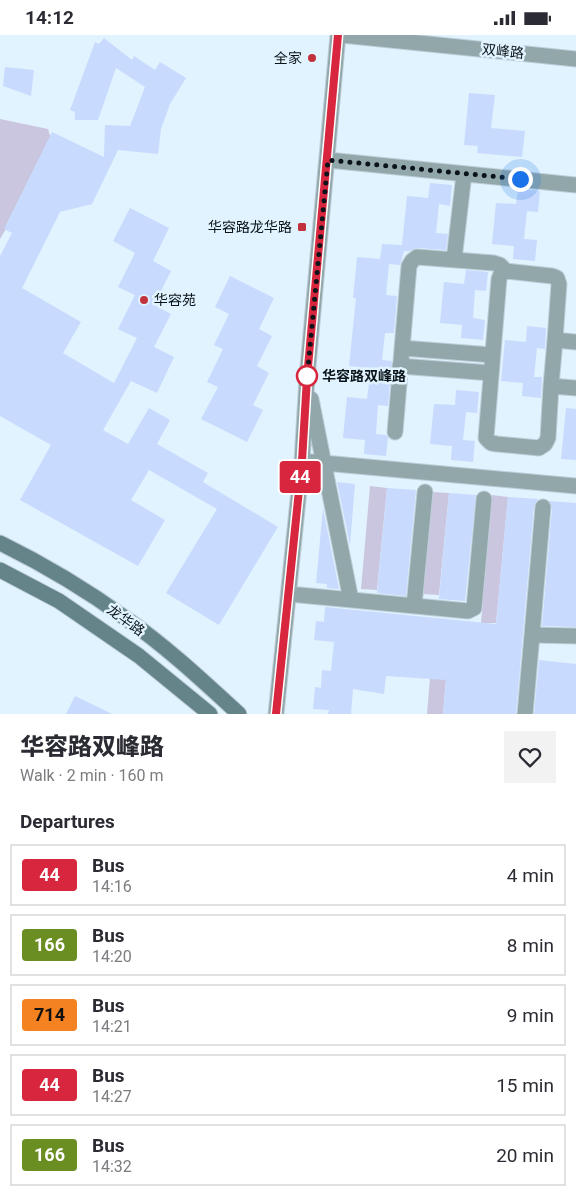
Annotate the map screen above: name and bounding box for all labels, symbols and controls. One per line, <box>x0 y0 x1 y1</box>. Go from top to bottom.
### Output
text: 14:12 <box>25 6 74 29</box>
street label: 双峰路 <box>481 41 525 61</box>
place label: 全家 <box>274 50 302 66</box>
marker: 全家 <box>306 52 318 64</box>
your location <box>508 167 533 192</box>
place label: 华容路龙华路 <box>208 219 292 235</box>
marker: 华容路龙华路 <box>296 221 308 233</box>
place label: 华容苑 <box>154 292 196 308</box>
marker: 华容苑 <box>138 294 150 306</box>
marker: 华容路双峰路 <box>296 365 318 387</box>
place label: 华容路双峰路 <box>322 368 406 384</box>
line badge: 44 <box>278 461 322 493</box>
text: 44 <box>290 466 310 487</box>
street label: 龙华路 <box>104 601 148 639</box>
button: heart <box>504 731 556 783</box>
text: 华容路双峰路 <box>20 733 164 761</box>
text: Walk · 2 min · 160 m <box>20 766 164 785</box>
text: Departures <box>20 810 115 833</box>
text: Bus <box>92 854 125 877</box>
text: 44 <box>39 864 60 885</box>
text: 4 min <box>507 864 554 887</box>
text: 14:16 <box>92 877 132 896</box>
text: Bus <box>92 924 125 947</box>
text: 166 <box>34 934 65 955</box>
text: 8 min <box>507 934 554 957</box>
text: 14:20 <box>92 947 132 966</box>
text: Bus <box>92 994 125 1017</box>
text: 714 <box>34 1004 65 1025</box>
text: 9 min <box>507 1004 554 1027</box>
text: 14:21 <box>92 1017 132 1036</box>
text: Bus <box>92 1064 125 1087</box>
text: 44 <box>39 1074 60 1095</box>
text: 15 min <box>496 1074 554 1097</box>
text: 14:27 <box>92 1087 132 1106</box>
text: Bus <box>92 1134 125 1157</box>
text: 166 <box>34 1144 65 1165</box>
text: 20 min <box>496 1144 554 1167</box>
text: 14:32 <box>92 1157 132 1176</box>

